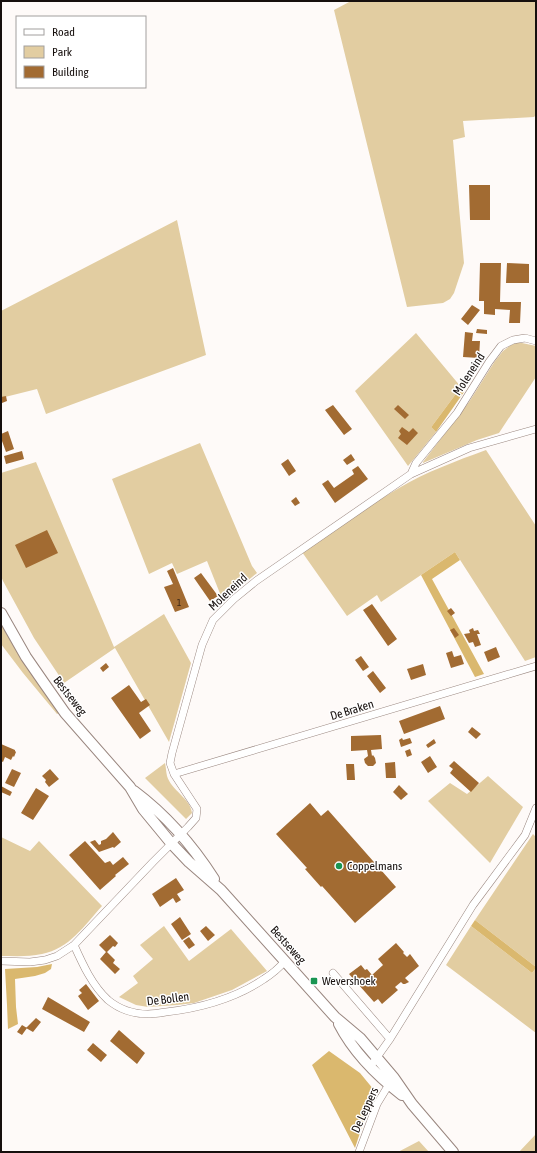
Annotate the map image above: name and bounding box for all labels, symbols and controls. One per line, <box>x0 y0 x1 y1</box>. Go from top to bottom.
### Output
legend <box>16 16 146 88</box>
text: Road <box>52 25 75 39</box>
text: Park <box>52 45 73 59</box>
text: Building <box>52 65 90 79</box>
street label: Moleneind <box>450 350 488 398</box>
street label: Moleneind <box>206 571 250 613</box>
house number: 1 <box>177 597 182 608</box>
street label: Bestseweg <box>50 674 90 719</box>
street label: De Braken <box>329 697 375 723</box>
place label: Coppelmans <box>347 859 402 873</box>
marker: Coppelmans <box>334 861 344 871</box>
street label: Bestseweg <box>267 923 309 967</box>
place label: Wevershoek <box>322 974 377 988</box>
marker: Wevershoek <box>309 976 319 986</box>
street label: De Bollen <box>146 989 190 1009</box>
street label: De Leppers <box>348 1085 382 1135</box>

